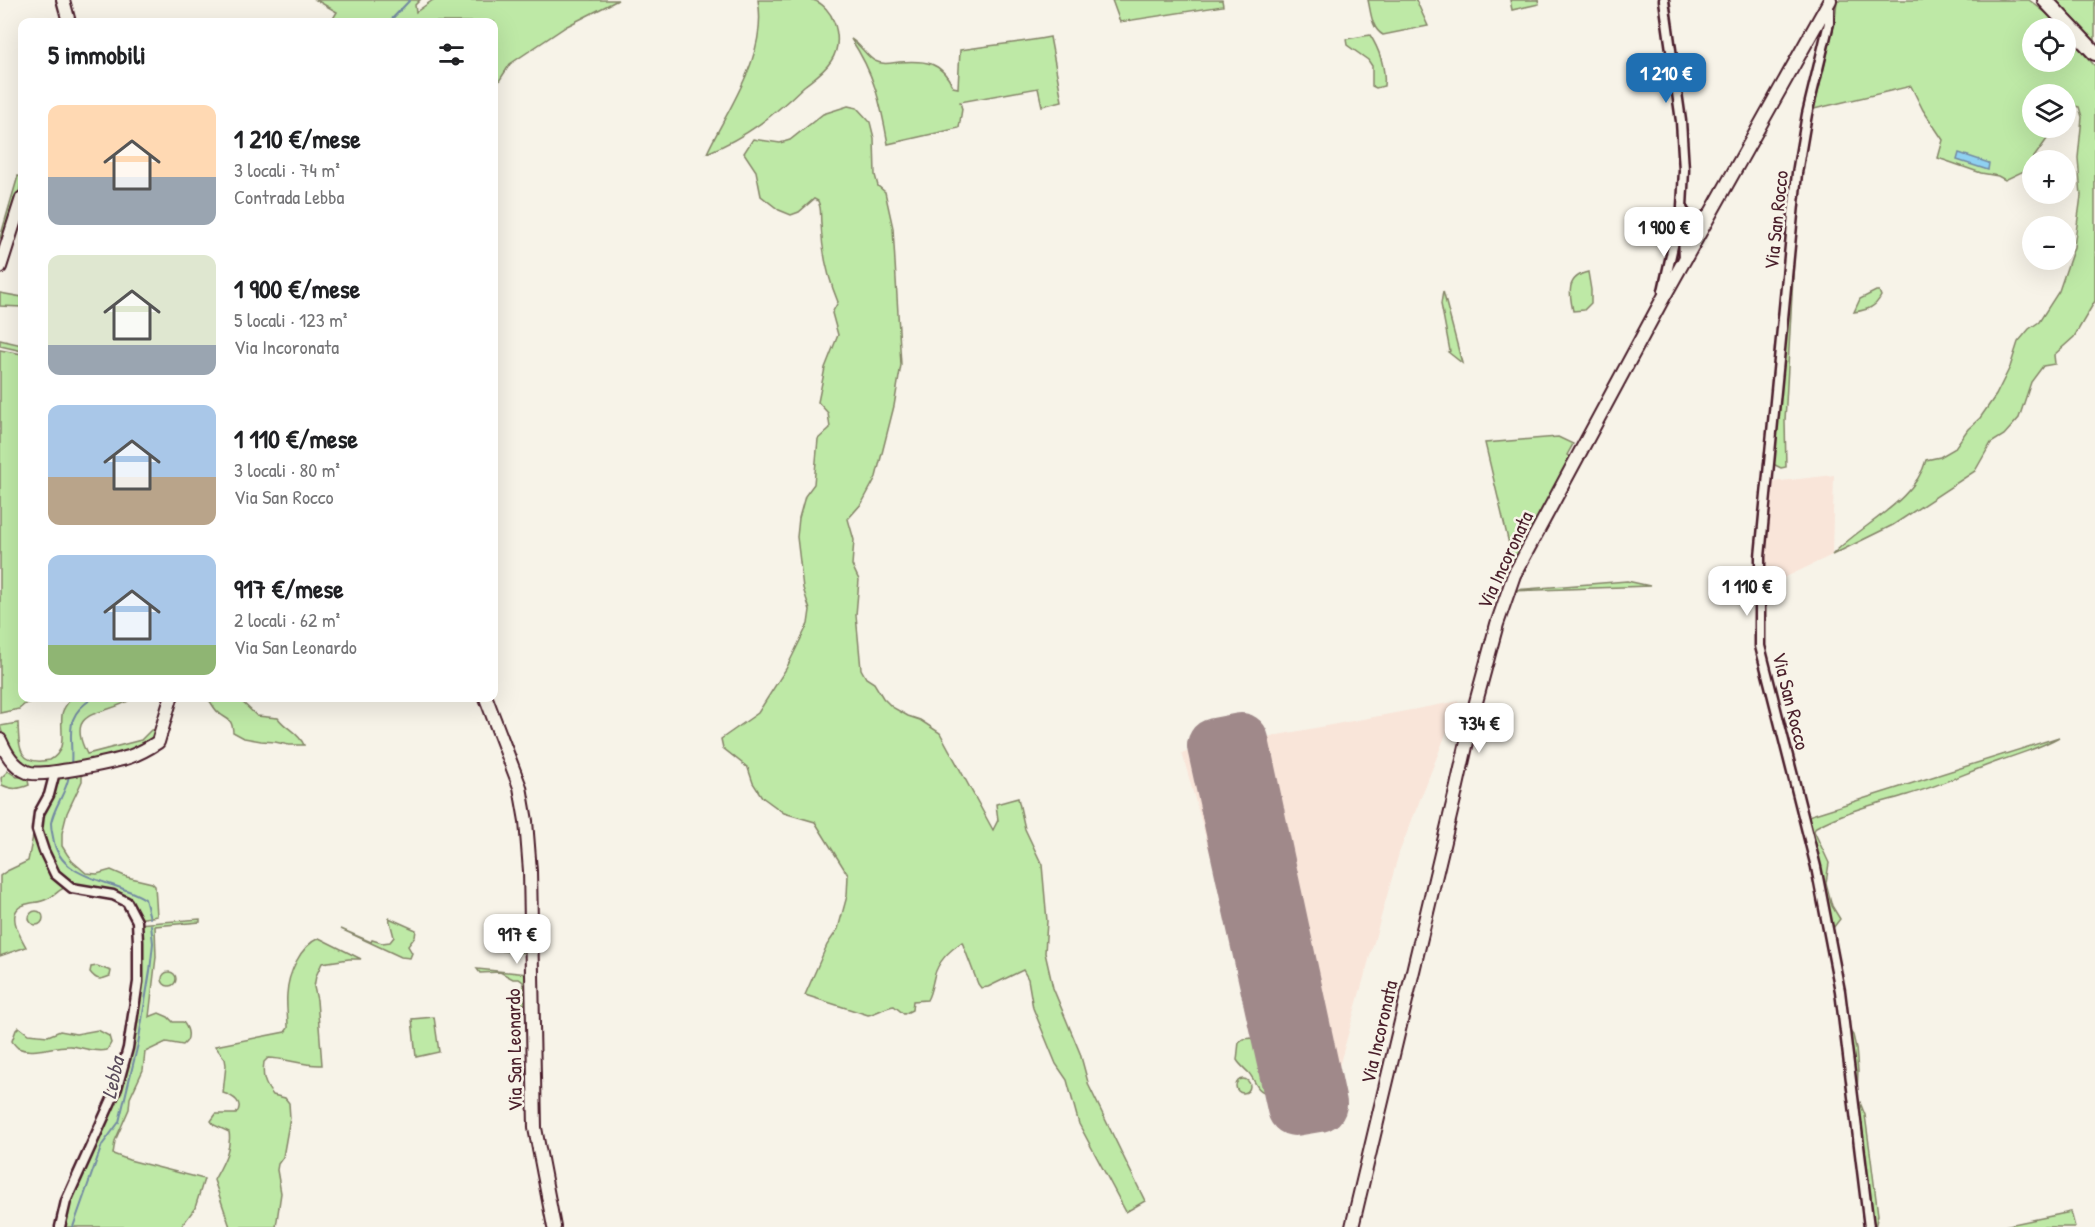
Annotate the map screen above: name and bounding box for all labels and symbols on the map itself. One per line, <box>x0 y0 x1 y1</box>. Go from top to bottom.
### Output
pin: 1 210 € <box>1611 53 1721 104</box>
street label: Via San Rocco <box>1757 169 1794 271</box>
pin: 1 900 € <box>1609 207 1719 258</box>
street label: Via Incoronata <box>1470 506 1539 613</box>
pin: 1 110 € <box>1692 566 1802 617</box>
street label: Via San Rocco <box>1766 649 1817 752</box>
pin: 734 € <box>1437 703 1521 754</box>
pin: 917 € <box>475 914 559 965</box>
street label: Via Incoronata <box>1354 978 1404 1086</box>
street label: Via San Leonardo <box>499 988 528 1112</box>
water label: Lebba <box>94 1052 132 1101</box>

